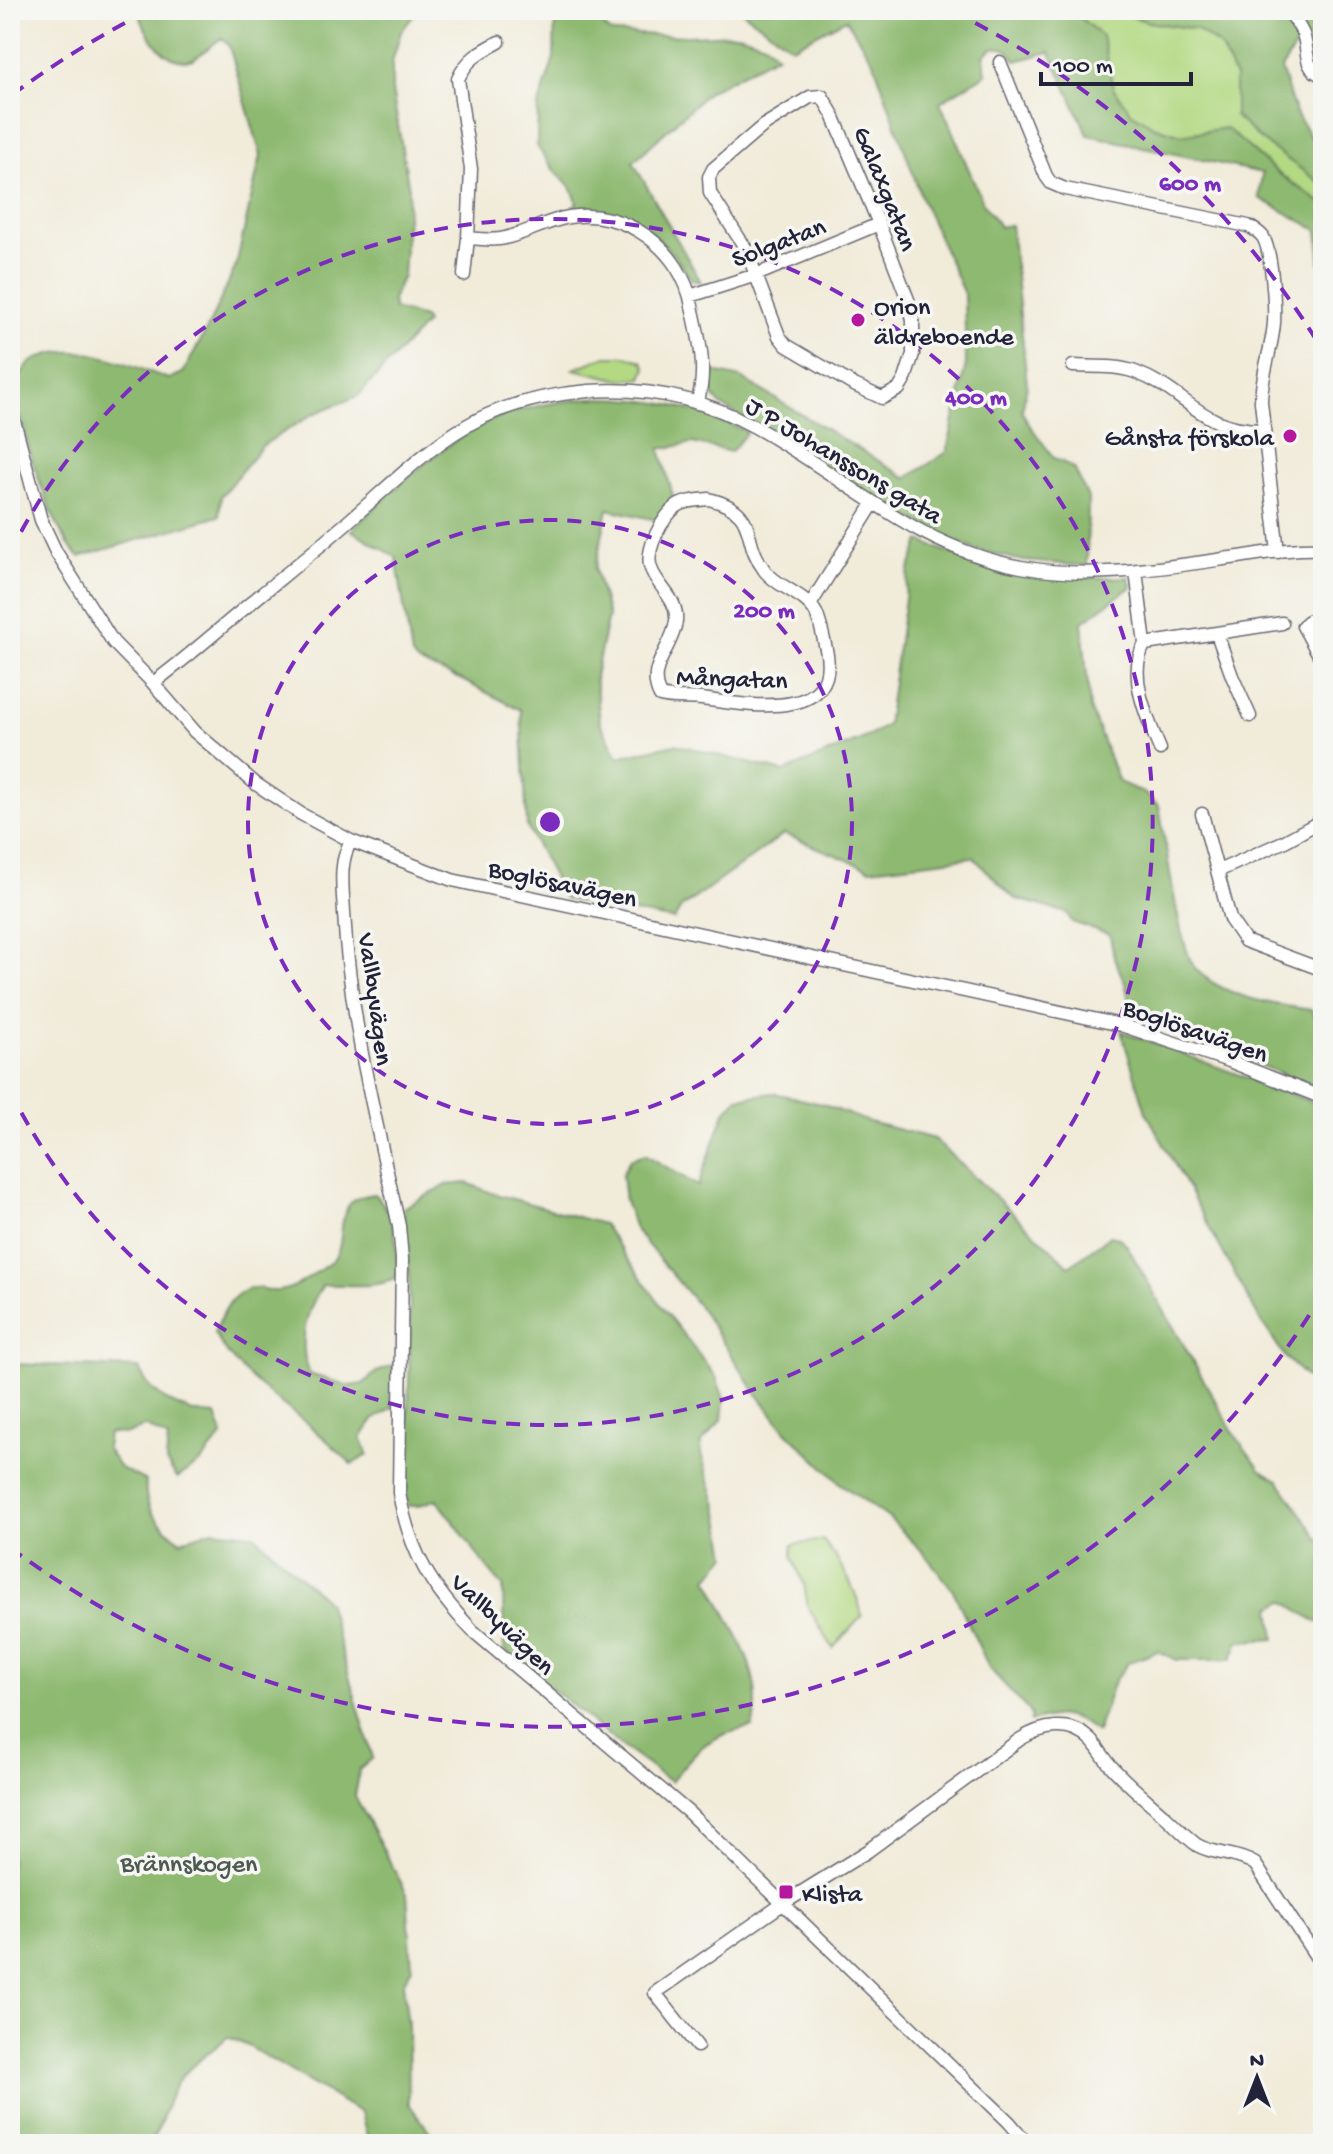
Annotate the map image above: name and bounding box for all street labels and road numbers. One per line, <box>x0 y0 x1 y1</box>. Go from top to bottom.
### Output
street label: Galaxgatan <box>844 123 922 257</box>
street label: Solgatan <box>728 213 831 277</box>
street label: J P Johanssons gata <box>739 392 948 534</box>
street label: Mångatan <box>676 664 789 699</box>
street label: Boglösavägen <box>484 855 640 917</box>
street label: Vallbyvägen <box>348 930 397 1068</box>
street label: Boglösavägen <box>1117 994 1272 1073</box>
street label: Vallbyvägen <box>441 1568 560 1684</box>

